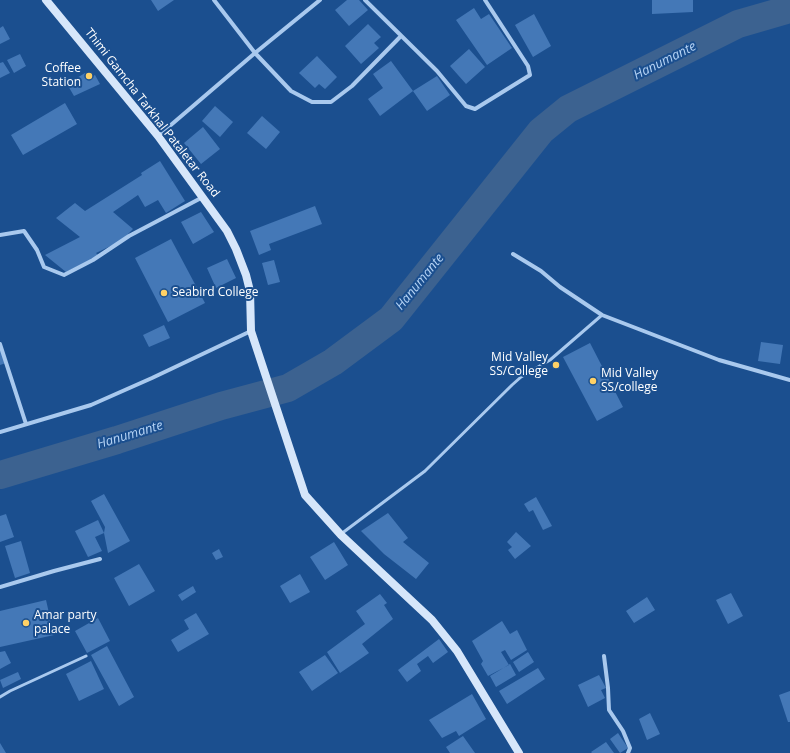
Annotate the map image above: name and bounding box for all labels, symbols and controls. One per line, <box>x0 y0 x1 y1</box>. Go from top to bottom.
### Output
street label: Thimi Gamcha Tarkhal Pataletar Road <box>82 26 222 200</box>
water label: Hanumante <box>631 39 699 83</box>
place label: Coffee Station <box>42 62 81 90</box>
marker: Coffee Station <box>84 71 94 81</box>
water label: Hanumante <box>393 251 447 313</box>
place label: Seabird College <box>172 286 259 300</box>
marker: Seabird College <box>159 288 169 298</box>
place label: Mid Valley SS/College <box>490 351 548 379</box>
marker: Mid Valley SS/College <box>551 360 561 370</box>
place label: Mid Valley SS/college <box>601 367 658 395</box>
marker: Mid Valley SS/college <box>588 376 598 386</box>
water label: Hanumante <box>95 418 165 452</box>
place label: Amar party palace <box>34 609 97 637</box>
marker: Amar party palace <box>21 618 31 628</box>

